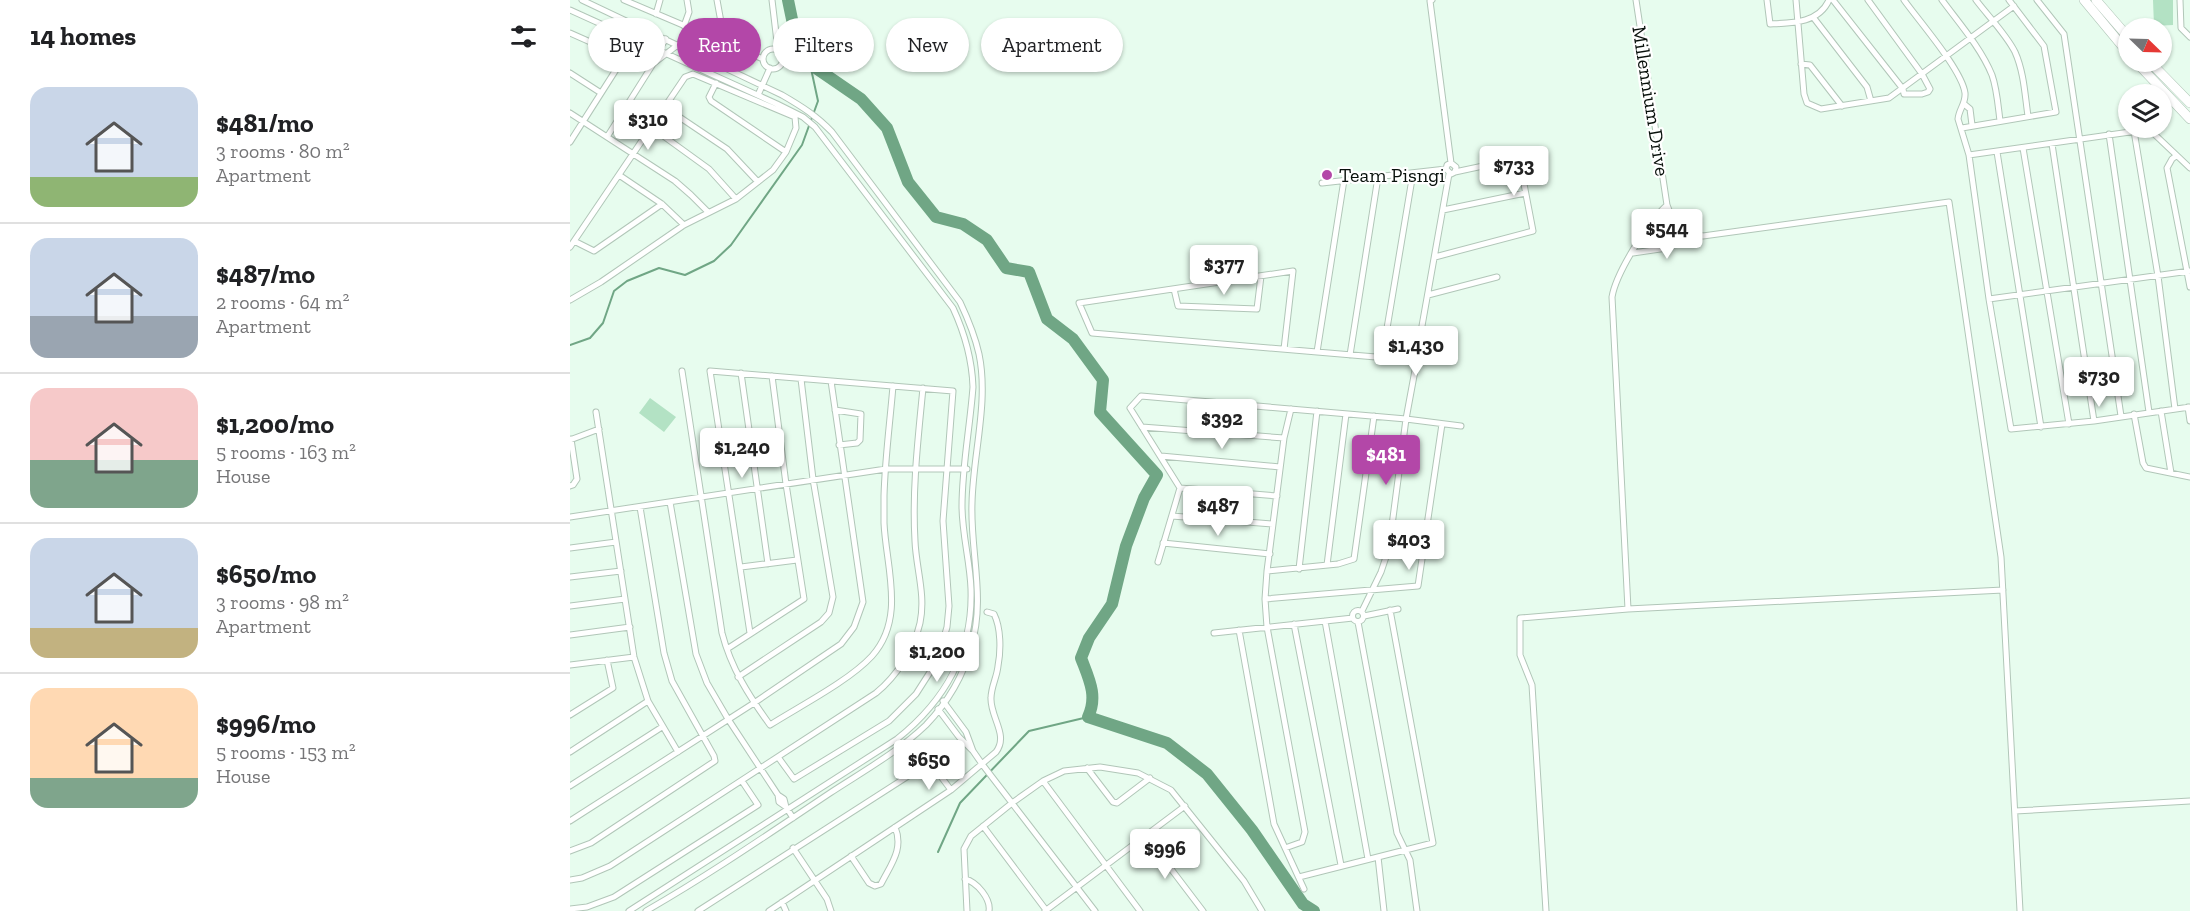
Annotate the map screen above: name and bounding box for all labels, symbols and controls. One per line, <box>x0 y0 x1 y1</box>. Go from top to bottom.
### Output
chip: Buy <box>588 18 665 72</box>
chip: Rent <box>677 18 761 72</box>
chip: Filters <box>773 18 874 72</box>
chip: New <box>886 18 969 72</box>
chip: Apartment <box>981 18 1123 72</box>
north arrow <box>2118 18 2172 72</box>
map controls <box>2118 18 2172 138</box>
text: 14 homes <box>30 20 136 52</box>
icon: filters <box>507 20 540 53</box>
street label: Millennium Drive <box>1627 24 1675 178</box>
button: layers <box>2118 84 2172 138</box>
pin: $310 <box>612 100 684 151</box>
text: $481/mo <box>216 107 314 139</box>
text: $310 <box>628 107 668 131</box>
icon: home <box>78 111 150 183</box>
text: 3 rooms · 80 m² <box>216 139 350 163</box>
pin: $733 <box>1478 146 1550 197</box>
text: $733 <box>1493 153 1535 177</box>
text: Apartment <box>216 163 311 187</box>
place label: Team Pisngi <box>1339 163 1445 187</box>
marker: Team Pisngi <box>1320 168 1334 182</box>
pin: $544 <box>1631 209 1703 260</box>
text: $544 <box>1645 216 1689 240</box>
pin: $377 <box>1188 245 1260 296</box>
text: $377 <box>1204 252 1244 276</box>
text: $487/mo <box>216 258 315 290</box>
icon: home <box>78 262 150 334</box>
text: 2 rooms · 64 m² <box>216 290 349 314</box>
text: Apartment <box>216 314 311 338</box>
pin: $1,430 <box>1367 326 1465 377</box>
text: $1,430 <box>1388 333 1444 357</box>
pin: $730 <box>2063 357 2135 408</box>
text: $730 <box>2078 364 2120 388</box>
pin: $392 <box>1186 399 1258 450</box>
text: $392 <box>1201 406 1243 430</box>
text: $1,200/mo <box>216 408 334 440</box>
icon: home <box>78 412 150 484</box>
pin: $1,240 <box>693 428 791 479</box>
text: $1,240 <box>714 435 770 459</box>
pin: $481 <box>1350 435 1422 486</box>
text: 5 rooms · 163 m² <box>216 440 356 464</box>
text: $481 <box>1366 442 1406 466</box>
text: House <box>216 464 270 488</box>
pin: $487 <box>1182 486 1254 537</box>
text: $487 <box>1197 493 1239 517</box>
pin: $403 <box>1373 520 1445 571</box>
text: $403 <box>1387 527 1431 551</box>
text: $650/mo <box>216 558 316 590</box>
icon: home <box>78 562 150 634</box>
text: 3 rooms · 98 m² <box>216 590 349 614</box>
text: Apartment <box>216 614 311 638</box>
pin: $1,200 <box>888 632 986 683</box>
text: $1,200 <box>909 639 965 663</box>
text: $996/mo <box>216 708 316 740</box>
icon: home <box>78 712 150 784</box>
text: 5 rooms · 153 m² <box>216 740 356 764</box>
pin: $650 <box>893 740 965 791</box>
text: $650 <box>908 747 950 771</box>
text: House <box>216 764 270 788</box>
pin: $996 <box>1129 829 1201 880</box>
text: $996 <box>1144 836 1186 860</box>

